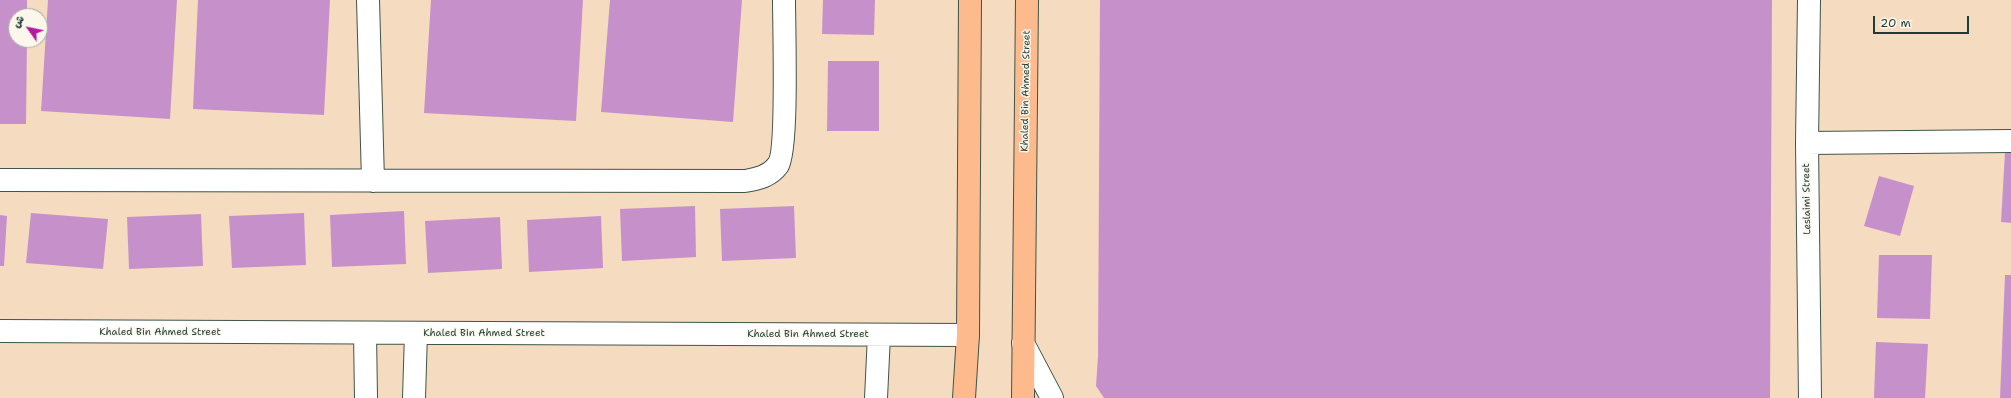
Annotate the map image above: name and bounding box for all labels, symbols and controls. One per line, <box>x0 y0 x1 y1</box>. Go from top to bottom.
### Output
north arrow <box>8 8 48 48</box>
scale bar <box>1875 8 1971 34</box>
text: ش <box>9 13 28 31</box>
text: 20 m <box>1880 15 1911 31</box>
street label: Khaled Bin Ahmed Street <box>1019 30 1033 152</box>
street label: Leslaimi Street <box>1800 163 1814 235</box>
street label: Khaled Bin Ahmed Street <box>99 326 221 338</box>
street label: Khaled Bin Ahmed Street <box>423 327 545 339</box>
street label: Khaled Bin Ahmed Street <box>747 328 869 340</box>

